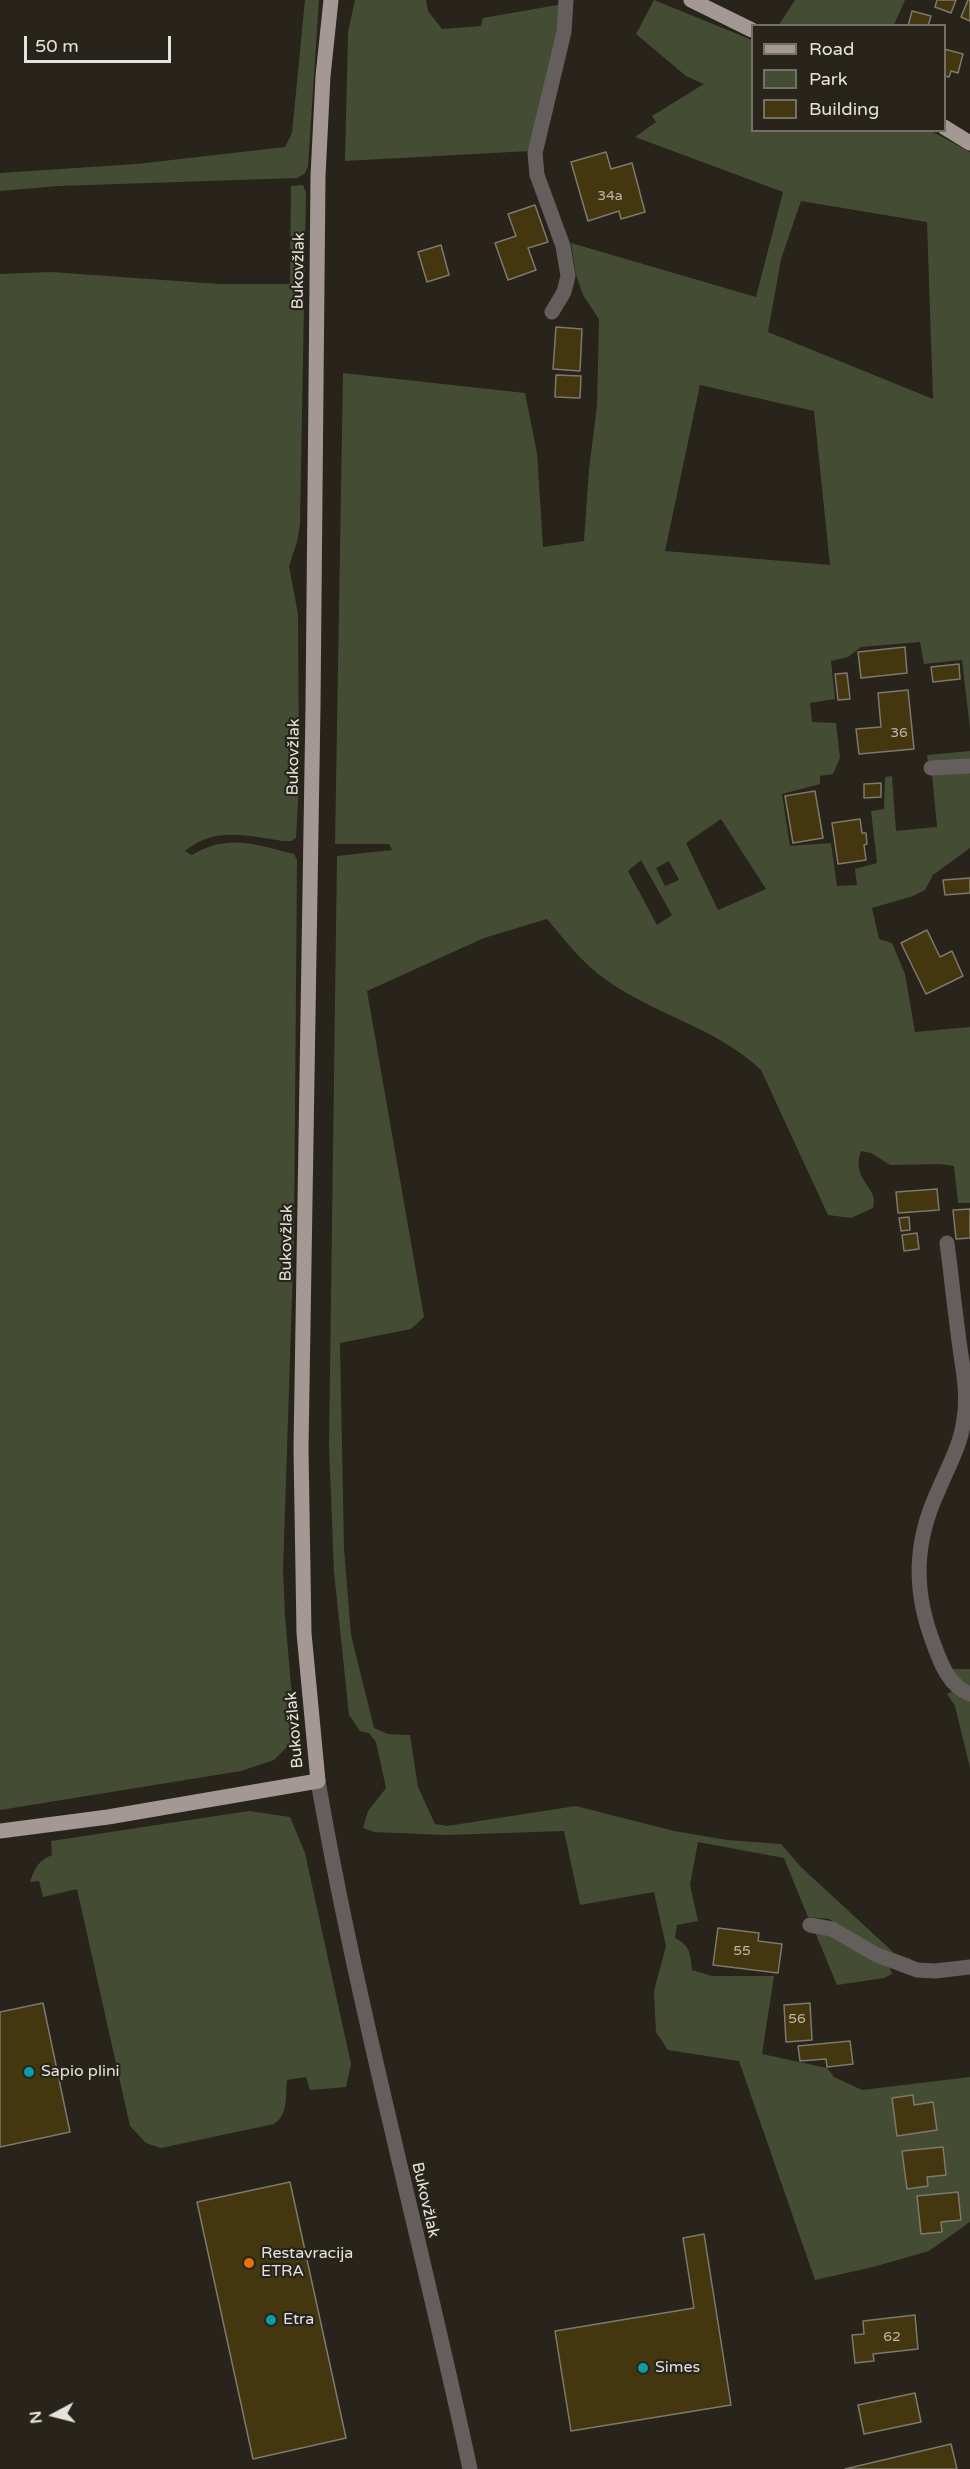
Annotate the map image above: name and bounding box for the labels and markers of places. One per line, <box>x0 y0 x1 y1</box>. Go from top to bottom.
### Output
place label: Sapio plini <box>41 2062 120 2082</box>
marker: Sapio plini <box>22 2065 36 2079</box>
place label: Restavracija ETRA <box>261 2244 353 2282</box>
marker: Restavracija ETRA <box>242 2256 256 2270</box>
place label: Etra <box>283 2310 314 2330</box>
marker: Etra <box>264 2313 278 2327</box>
place label: Simes <box>655 2358 700 2378</box>
marker: Simes <box>636 2361 650 2375</box>

